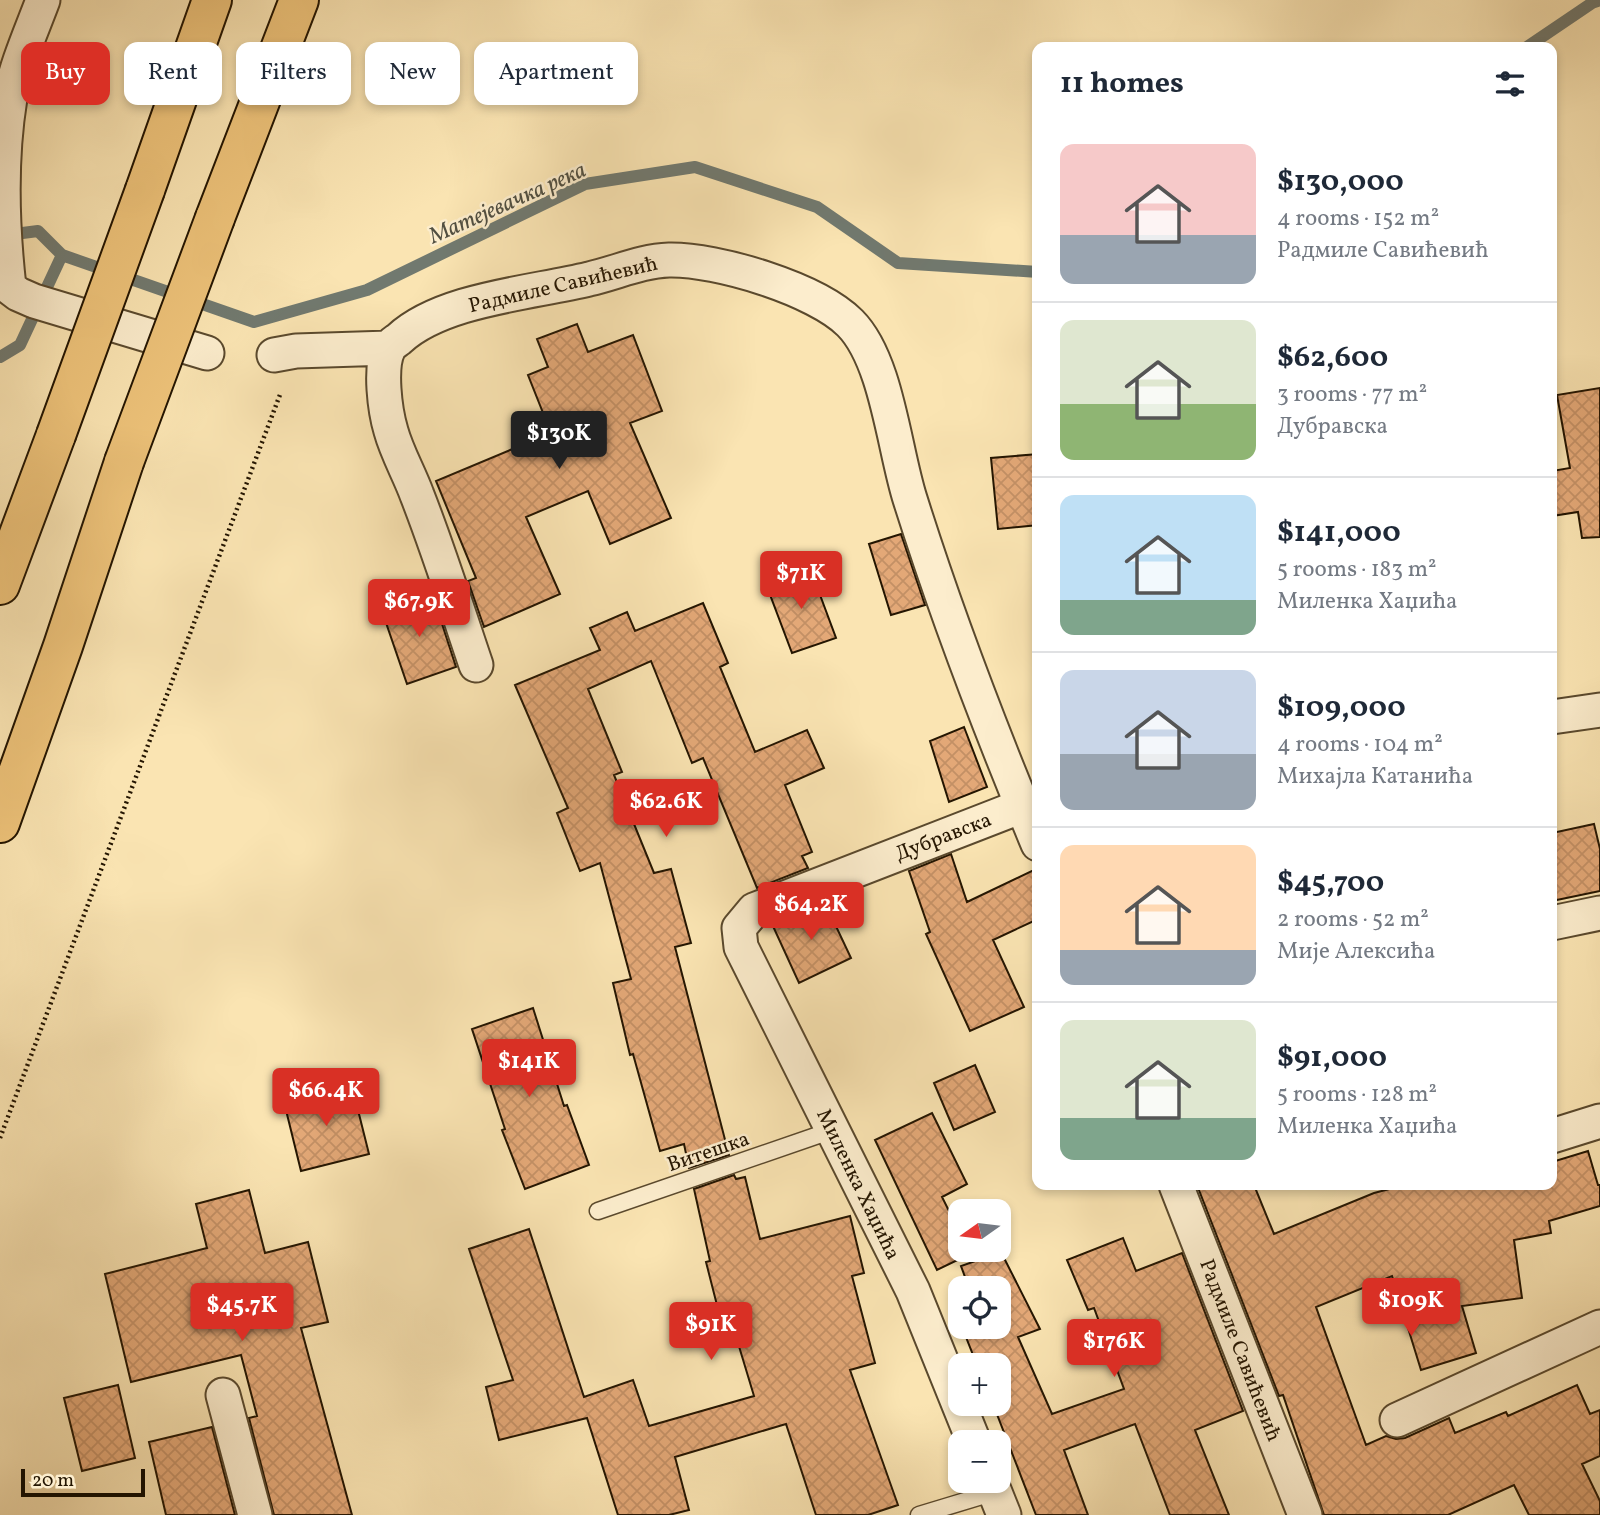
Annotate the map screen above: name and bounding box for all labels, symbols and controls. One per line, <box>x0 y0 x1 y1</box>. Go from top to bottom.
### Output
chip: Buy <box>21 42 110 105</box>
chip: Rent <box>124 42 222 105</box>
chip: Filters <box>236 42 351 105</box>
chip: New <box>365 42 460 105</box>
chip: Apartment <box>474 42 638 105</box>
text: 11 homes <box>1060 63 1184 105</box>
icon: filters <box>1491 65 1529 103</box>
water label: Матејевачка река <box>423 155 592 253</box>
text: $130,000 <box>1277 161 1404 203</box>
icon: home <box>1116 172 1200 256</box>
text: 4 rooms · 152 m² <box>1277 203 1439 235</box>
text: Радмиле Савићевић <box>1277 235 1489 267</box>
street label: Радмиле Савићевић <box>466 250 661 321</box>
text: $62,600 <box>1277 337 1388 379</box>
icon: home <box>1116 348 1200 432</box>
text: 3 rooms · 77 m² <box>1277 379 1427 411</box>
text: Дубравска <box>1277 411 1388 443</box>
pin: $130K <box>510 412 608 471</box>
text: $130K <box>527 418 591 450</box>
text: $141,000 <box>1277 512 1401 554</box>
icon: home <box>1116 523 1200 607</box>
pin: $71K <box>760 552 842 611</box>
text: 5 rooms · 183 m² <box>1277 554 1437 586</box>
text: $71K <box>776 558 826 590</box>
pin: $67.9K <box>362 580 476 639</box>
text: $67.9K <box>384 586 454 618</box>
text: Миленка Хаџића <box>1277 586 1458 618</box>
text: $109,000 <box>1277 687 1406 729</box>
icon: home <box>1116 698 1200 782</box>
text: 4 rooms · 104 m² <box>1277 729 1443 761</box>
text: Михајла Катанића <box>1277 761 1473 793</box>
pin: $62.6K <box>609 780 723 839</box>
text: $62.6K <box>629 786 703 818</box>
street label: Дубравска <box>891 806 996 869</box>
text: $45,700 <box>1277 862 1384 904</box>
icon: home <box>1116 873 1200 957</box>
pin: $64.2K <box>754 883 868 942</box>
text: $64.2K <box>774 889 848 921</box>
text: 2 rooms · 52 m² <box>1277 904 1429 936</box>
text: Мије Алексића <box>1277 936 1435 968</box>
text: $91,000 <box>1277 1037 1387 1079</box>
pin: $141K <box>480 1040 578 1099</box>
text: $141K <box>498 1046 560 1078</box>
icon: home <box>1116 1048 1200 1132</box>
pin: $66.4K <box>269 1068 383 1128</box>
text: $66.4K <box>288 1075 364 1107</box>
text: 5 rooms · 128 m² <box>1277 1079 1437 1111</box>
street label: Миленка Хаџића <box>808 1104 907 1265</box>
text: Миленка Хаџића <box>1277 1111 1458 1143</box>
street label: Витешка <box>663 1125 754 1180</box>
north arrow <box>948 1199 1012 1262</box>
map controls <box>948 1199 1011 1493</box>
street label: Радмиле Савићевић <box>1191 1255 1288 1446</box>
button: locate <box>948 1276 1011 1339</box>
pin: $109K <box>1362 1278 1460 1338</box>
pin: $45.7K <box>185 1284 299 1343</box>
text: $109K <box>1378 1285 1444 1317</box>
text: $45.7K <box>207 1290 277 1322</box>
pin: $91K <box>670 1302 752 1362</box>
text: $91K <box>685 1309 737 1341</box>
pin: $176K <box>1065 1320 1163 1379</box>
text: $176K <box>1083 1326 1145 1358</box>
button: + <box>948 1353 1011 1416</box>
button: − <box>948 1430 1011 1493</box>
scale bar <box>21 1466 145 1498</box>
text: 20 m <box>32 1468 74 1494</box>

